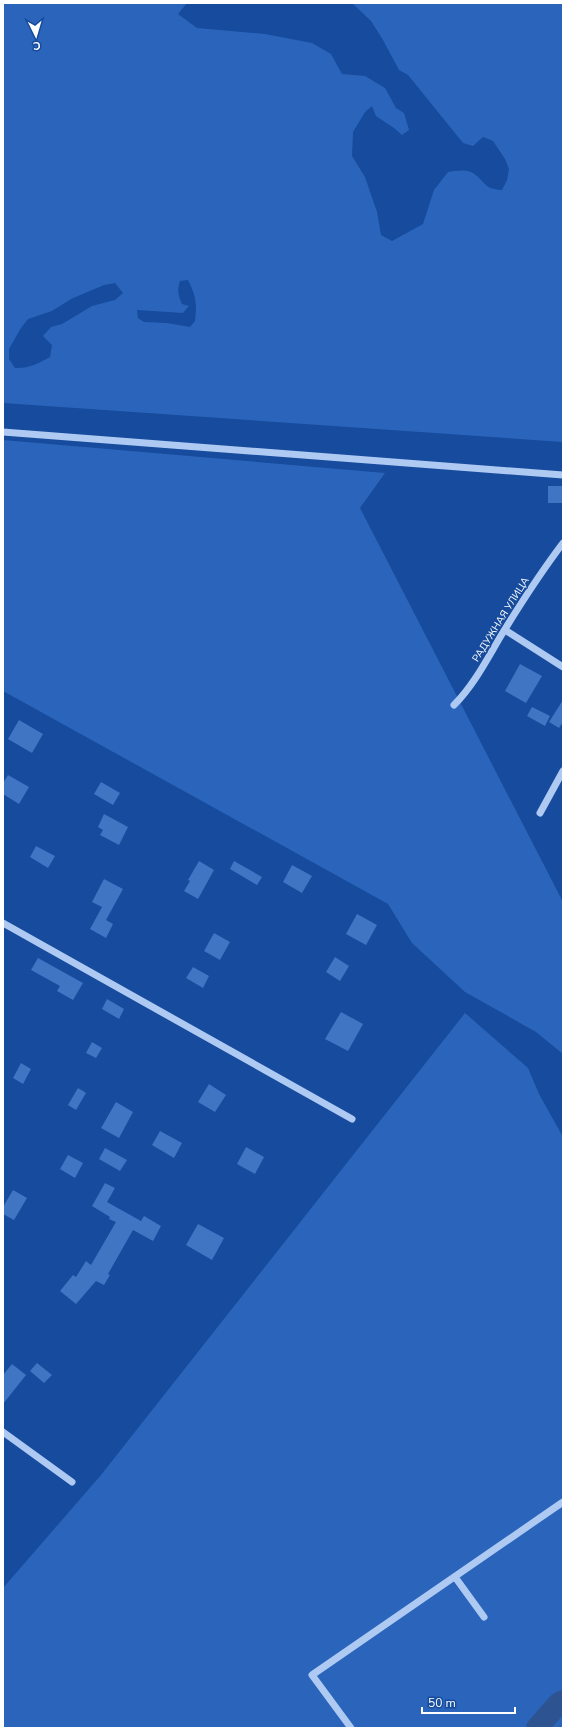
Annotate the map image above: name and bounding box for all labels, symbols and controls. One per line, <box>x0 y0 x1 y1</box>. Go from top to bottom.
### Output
north arrow <box>16 16 56 56</box>
text: С <box>32 38 41 53</box>
street label: РАДУЖНАЯ УЛИЦА <box>469 574 533 665</box>
scale bar <box>422 1689 515 1715</box>
text: 50 m <box>428 1695 456 1711</box>

